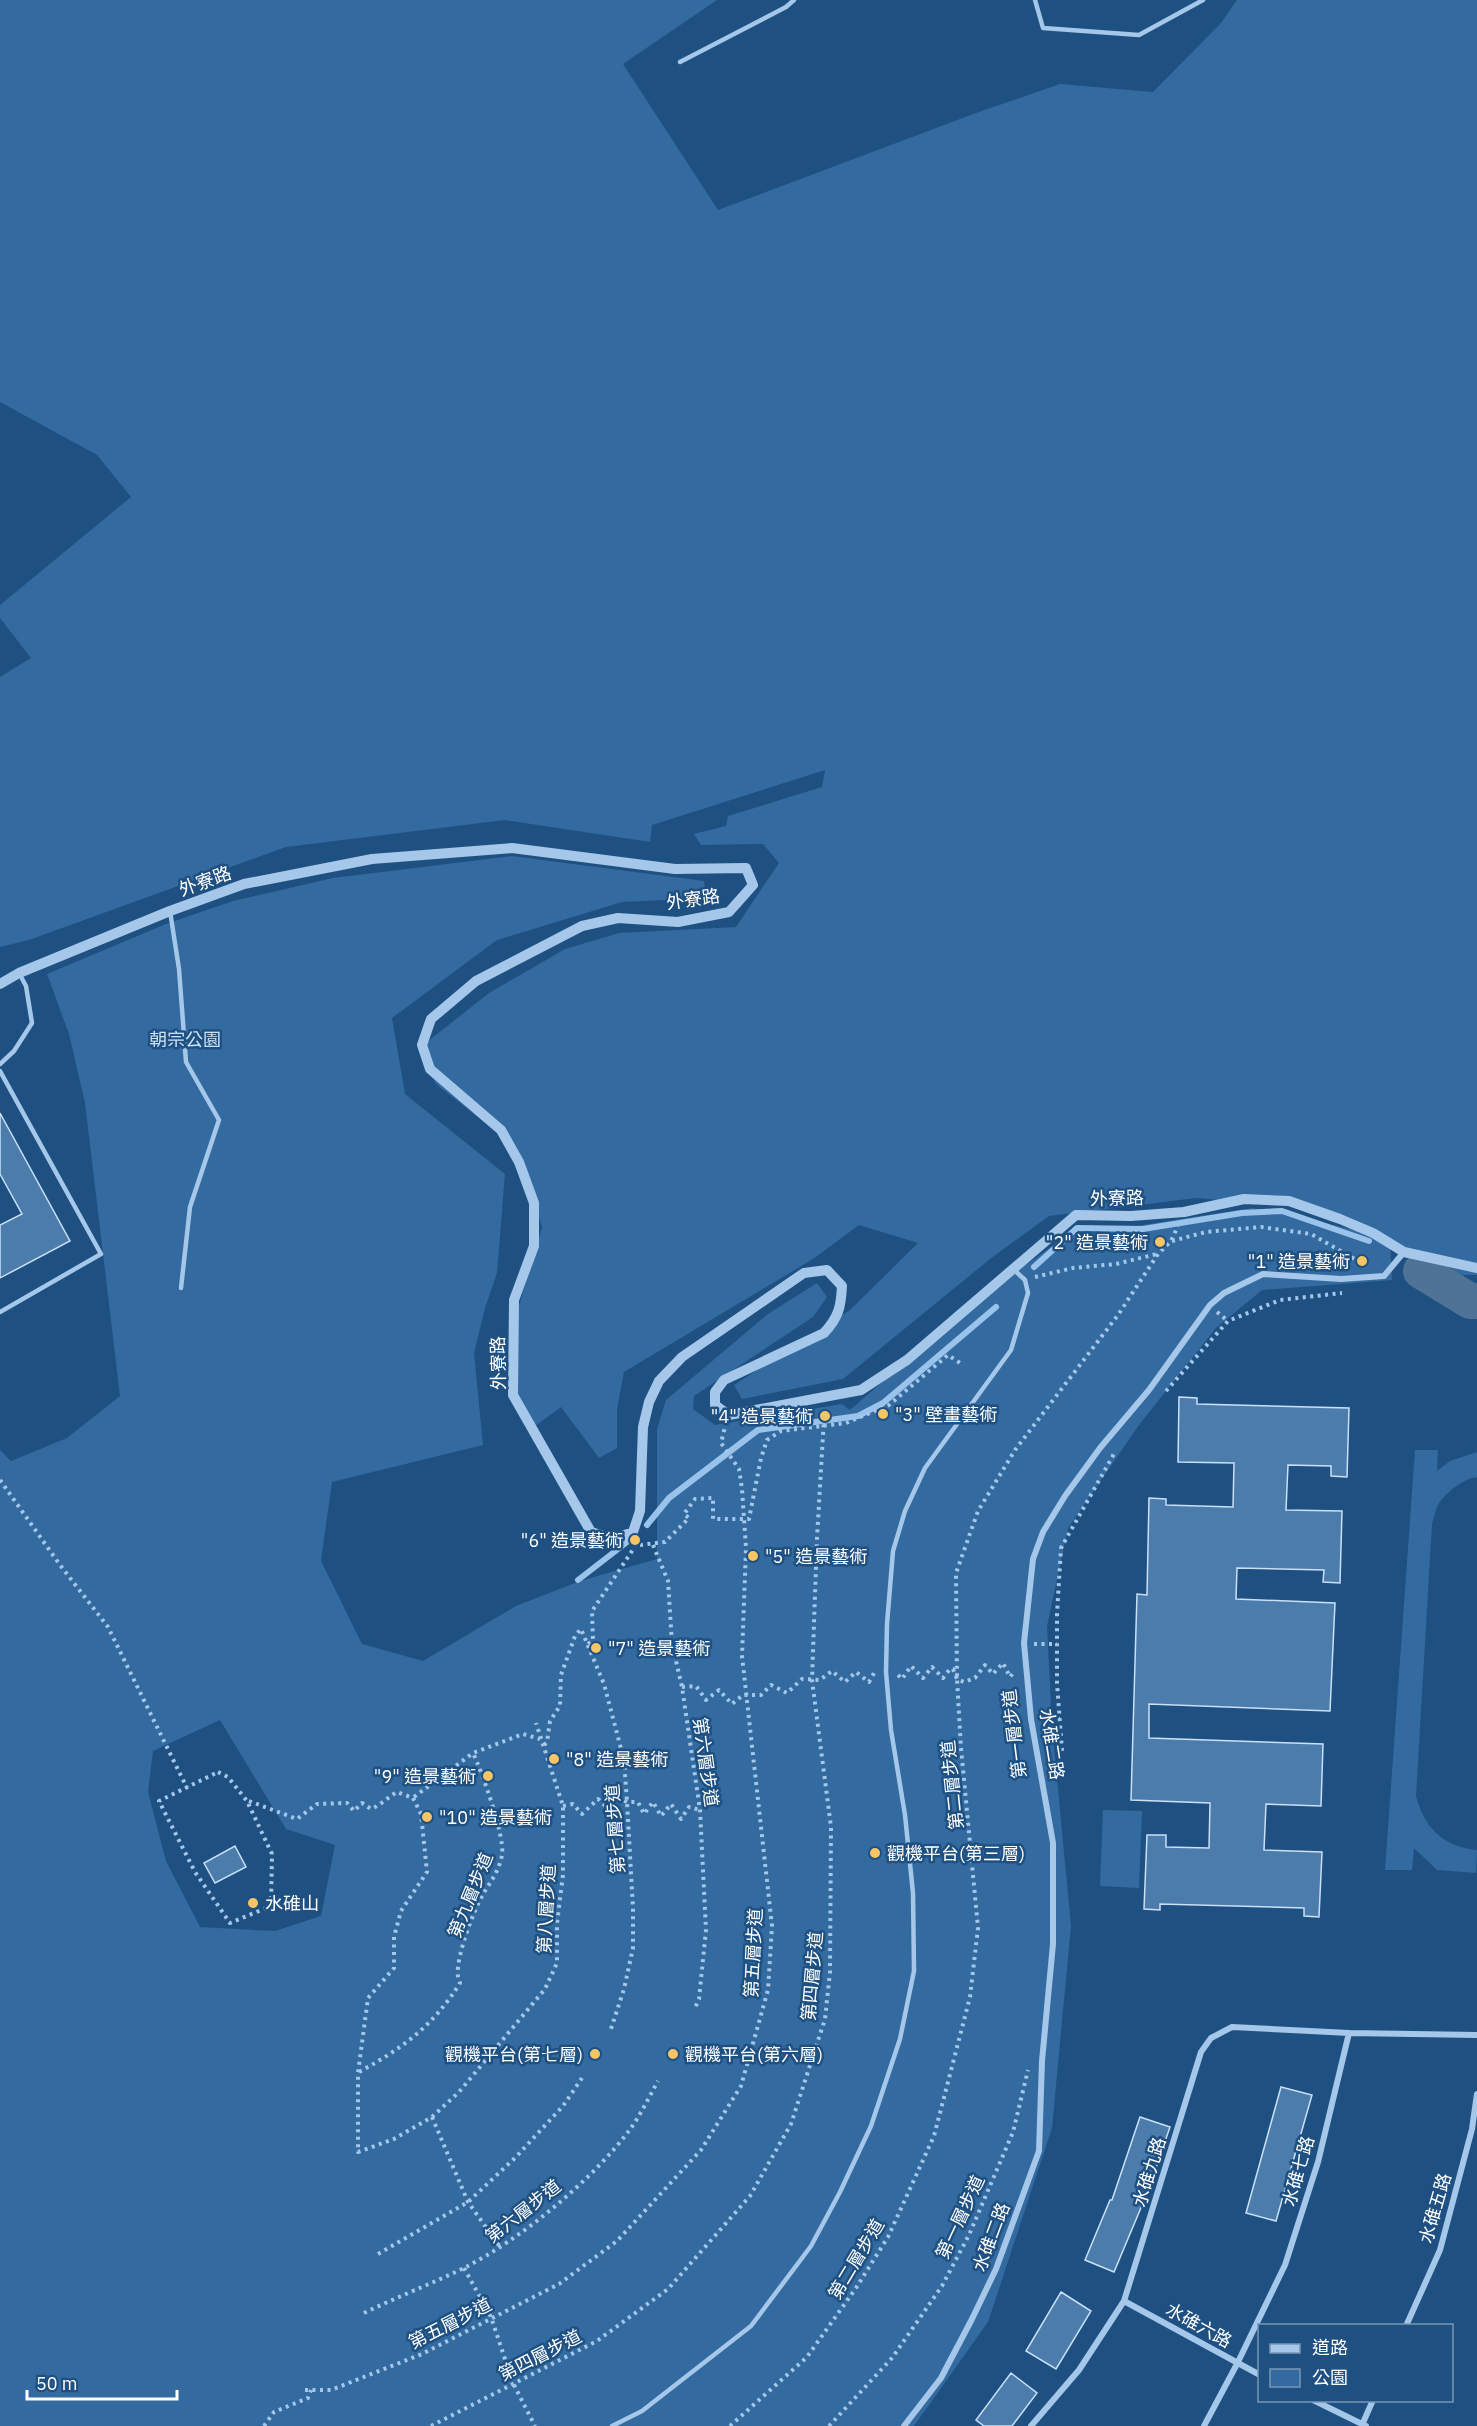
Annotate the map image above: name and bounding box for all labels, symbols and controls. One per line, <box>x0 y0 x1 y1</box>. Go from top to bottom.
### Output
street label: 外寮路 <box>176 861 234 901</box>
street label: 外寮路 <box>665 884 721 914</box>
park label: 朝宗公園 <box>149 1028 221 1051</box>
street label: 外寮路 <box>1090 1186 1144 1210</box>
place label: "2" 造景藝術 <box>1046 1231 1148 1254</box>
marker: "2" 造景藝術 <box>1153 1235 1167 1249</box>
place label: "1" 造景藝術 <box>1248 1250 1350 1273</box>
marker: "1" 造景藝術 <box>1355 1254 1369 1268</box>
street label: 外寮路 <box>486 1336 510 1390</box>
place label: "3" 壁畫藝術 <box>895 1403 997 1426</box>
place label: "4" 造景藝術 <box>711 1405 813 1428</box>
marker: "3" 壁畫藝術 <box>876 1407 890 1421</box>
marker: "4" 造景藝術 <box>818 1409 832 1423</box>
place label: "6" 造景藝術 <box>521 1529 623 1552</box>
marker: "6" 造景藝術 <box>628 1533 642 1547</box>
place label: "5" 造景藝術 <box>765 1545 867 1568</box>
marker: "5" 造景藝術 <box>746 1549 760 1563</box>
place label: "7" 造景藝術 <box>608 1637 710 1660</box>
marker: "7" 造景藝術 <box>589 1641 603 1655</box>
street label: 第一層步道 <box>997 1688 1031 1780</box>
street label: 水碓二路 <box>1035 1707 1069 1781</box>
street label: 第六層步道 <box>688 1716 724 1808</box>
street label: 第二層步道 <box>936 1739 968 1831</box>
place label: "8" 造景藝術 <box>566 1748 668 1771</box>
marker: "8" 造景藝術 <box>547 1752 561 1766</box>
place label: "9" 造景藝術 <box>374 1765 476 1788</box>
marker: "9" 造景藝術 <box>481 1769 495 1783</box>
street label: 第七層步道 <box>600 1783 630 1875</box>
place label: "10" 造景藝術 <box>439 1806 552 1829</box>
marker: "10" 造景藝術 <box>420 1810 434 1824</box>
place label: 觀機平台(第三層) <box>887 1842 1025 1865</box>
marker: 觀機平台(第三層) <box>868 1846 882 1860</box>
street label: 第九層步道 <box>442 1849 498 1941</box>
street label: 第八層步道 <box>532 1863 560 1955</box>
place label: 水碓山 <box>265 1892 319 1915</box>
marker: 水碓山 <box>246 1896 260 1910</box>
street label: 第五層步道 <box>739 1907 767 1999</box>
street label: 第四層步道 <box>797 1930 827 2022</box>
place label: 觀機平台(第七層) <box>445 2043 583 2066</box>
place label: 觀機平台(第六層) <box>685 2043 823 2066</box>
marker: 觀機平台(第七層) <box>588 2047 602 2061</box>
marker: 觀機平台(第六層) <box>666 2047 680 2061</box>
street label: 水碓七路 <box>1277 2133 1319 2209</box>
street label: 水碓九路 <box>1127 2134 1171 2210</box>
street label: 水碓五路 <box>1414 2170 1456 2246</box>
street label: 第一層步道 <box>931 2171 989 2263</box>
street label: 第六層步道 <box>480 2174 566 2248</box>
street label: 水碓二路 <box>967 2199 1015 2275</box>
street label: 第二層步道 <box>823 2215 889 2303</box>
street label: 第五層步道 <box>405 2292 495 2354</box>
street label: 水碓六路 <box>1162 2297 1236 2353</box>
street label: 第四層步道 <box>495 2324 585 2386</box>
legend <box>1258 2324 1453 2402</box>
text: 道路 <box>1312 2336 1348 2359</box>
scale bar <box>27 2363 177 2401</box>
text: 公園 <box>1312 2366 1348 2389</box>
text: 50 m <box>36 2372 78 2395</box>

